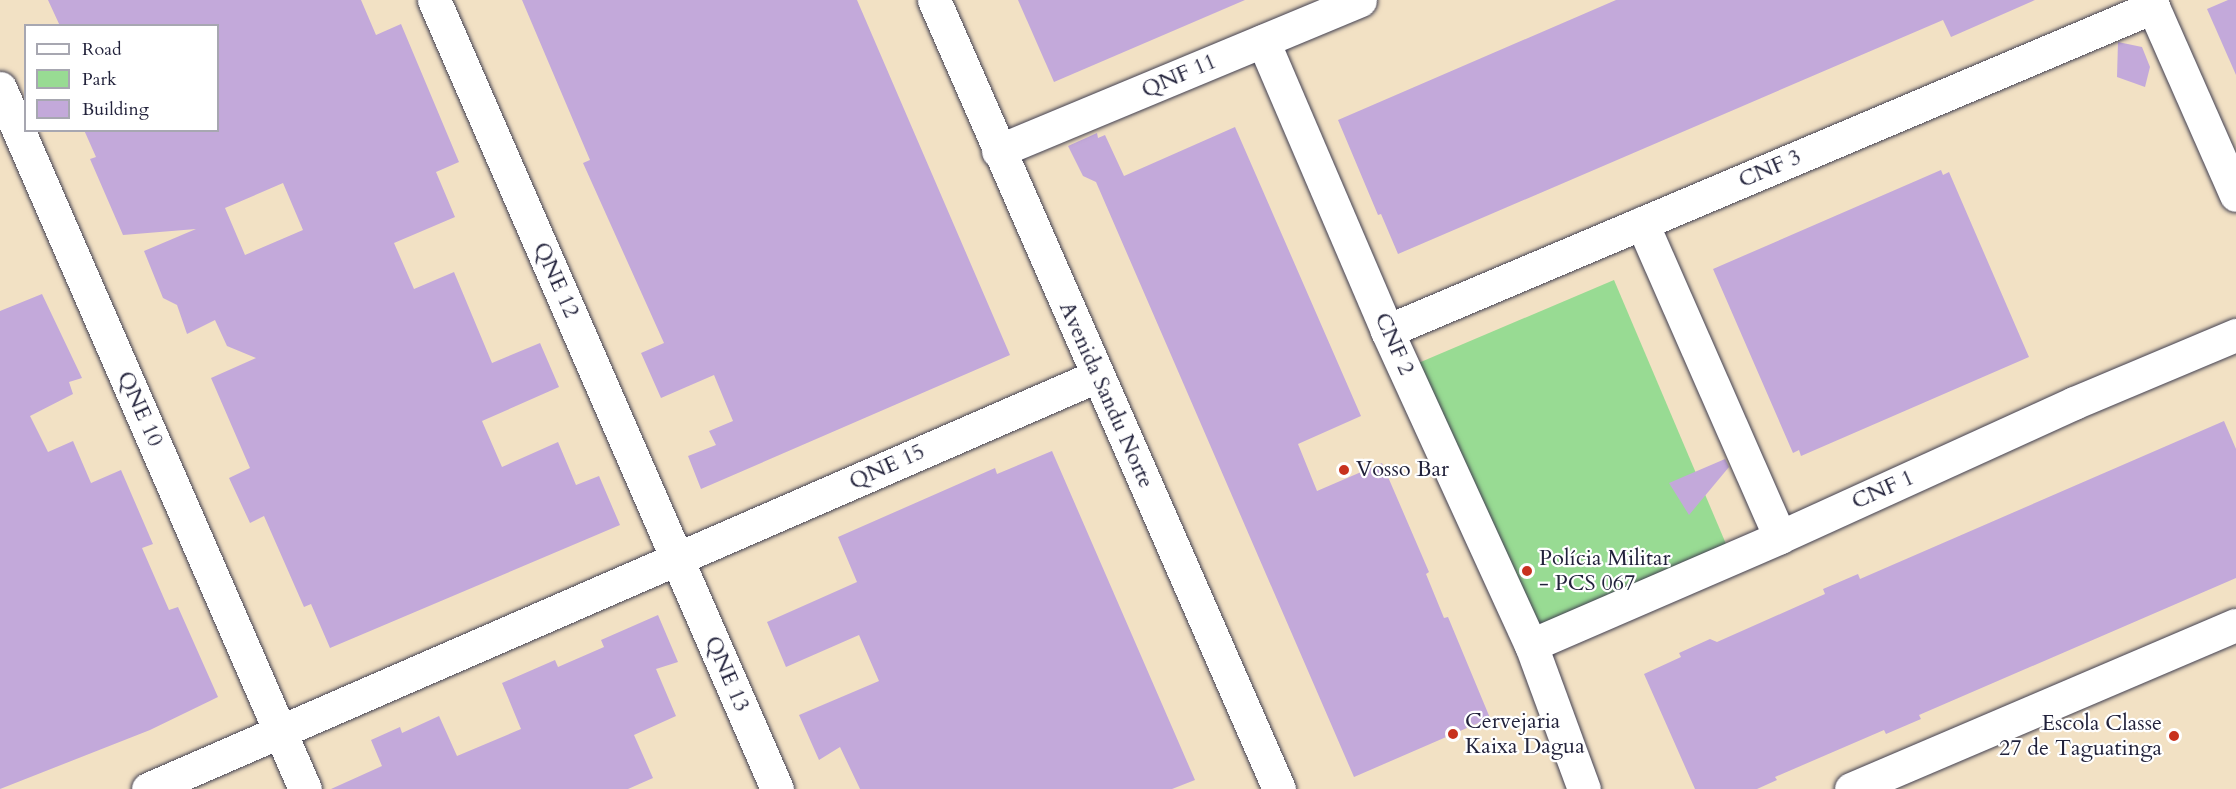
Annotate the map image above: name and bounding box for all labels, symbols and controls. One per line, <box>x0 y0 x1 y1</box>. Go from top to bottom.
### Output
legend <box>24 24 219 132</box>
text: Road <box>82 37 122 62</box>
street label: QNF 11 <box>1138 48 1220 104</box>
text: Park <box>82 67 117 92</box>
text: Building <box>82 97 149 122</box>
street label: CNF 3 <box>1735 144 1805 194</box>
street label: QNE 12 <box>528 238 584 322</box>
street label: Avenida Sandu Norte <box>1053 298 1159 492</box>
street label: CNF 2 <box>1369 309 1419 379</box>
street label: QNE 10 <box>112 367 168 451</box>
street label: QNE 15 <box>845 439 929 495</box>
place label: Vosso Bar <box>1356 457 1449 483</box>
marker: Vosso Bar <box>1337 463 1351 477</box>
street label: CNF 1 <box>1848 465 1918 515</box>
place label: Polícia Militar - PCS 067 <box>1539 545 1670 596</box>
marker: Polícia Militar - PCS 067 <box>1520 564 1534 578</box>
street label: QNE 13 <box>699 632 755 716</box>
place label: Cervejaria Kaixa Dagua <box>1465 708 1585 760</box>
place label: Escola Classe 27 de Taguatinga <box>1999 710 2162 762</box>
marker: Cervejaria Kaixa Dagua <box>1446 727 1460 741</box>
marker: Escola Classe 27 de Taguatinga <box>2167 729 2181 743</box>

